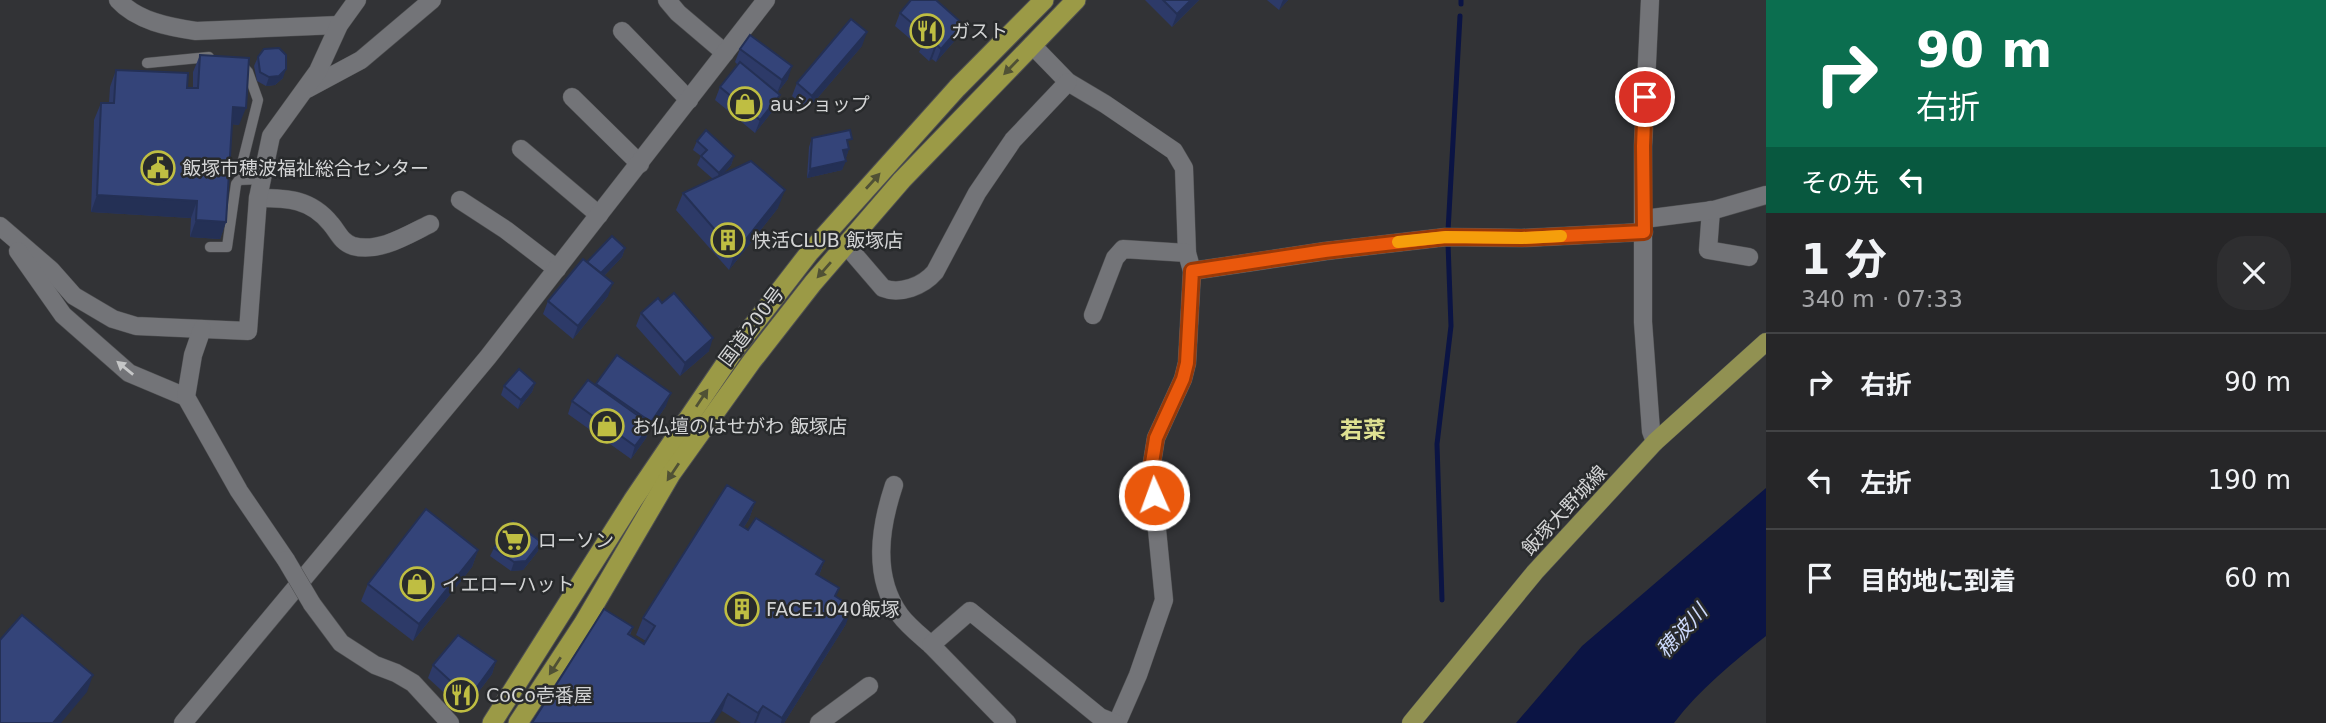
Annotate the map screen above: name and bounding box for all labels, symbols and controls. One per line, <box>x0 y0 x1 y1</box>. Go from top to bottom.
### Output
restaurant icon: ガスト <box>908 12 946 50</box>
place label: ガスト <box>951 20 1008 42</box>
text: 90 m <box>1916 22 2052 79</box>
icon: right <box>1801 28 1892 119</box>
one-way arrow <box>1004 58 1020 75</box>
pin <box>1615 67 1675 127</box>
icon: arrive <box>1626 78 1664 116</box>
shop icon: auショップ <box>726 85 764 123</box>
text: 右折 <box>1916 88 1980 126</box>
place label: auショップ <box>770 93 870 115</box>
public building icon: 飯塚市穂波福祉総合センター <box>139 149 177 187</box>
place label: 飯塚市穂波福祉総合センター <box>182 157 429 179</box>
icon: left <box>1893 161 1931 199</box>
text: その先 <box>1801 168 1879 198</box>
one-way arrow <box>865 173 880 190</box>
building icon: 快活CLUB 飯塚店 <box>709 221 747 259</box>
place label: 快活CLUB 飯塚店 <box>752 229 903 251</box>
text: 1 分 <box>1801 235 1887 284</box>
button: close <box>2217 236 2291 310</box>
one-way arrow <box>816 261 832 279</box>
street label: 国道200号 <box>714 282 788 370</box>
text: 340 m · 07:33 <box>1801 286 1963 312</box>
one-way arrow <box>116 360 134 375</box>
icon: right <box>1801 363 1839 401</box>
text: 90 m <box>2224 367 2291 397</box>
text: 右折 <box>1860 370 1912 400</box>
one-way arrow <box>695 389 709 407</box>
shop icon: お仏壇のはせがわ 飯塚店 <box>588 407 626 445</box>
place label: お仏壇のはせがわ 飯塚店 <box>632 415 847 437</box>
district label: 若菜 <box>1340 417 1386 443</box>
position arrow <box>1117 458 1191 532</box>
street label: 飯塚大野城線 <box>1517 461 1611 559</box>
icon: left <box>1801 461 1839 499</box>
one-way arrow <box>667 462 680 481</box>
text: 190 m <box>2208 465 2291 495</box>
text: 左折 <box>1860 468 1912 498</box>
supermarket icon: ローソン <box>494 521 532 559</box>
place label: ローソン <box>538 529 614 551</box>
icon: arrive <box>1801 559 1839 597</box>
text: 60 m <box>2224 563 2291 593</box>
shop icon: イエローハット <box>398 565 436 603</box>
text: 目的地に到着 <box>1860 566 2016 596</box>
place label: イエローハット <box>442 573 574 595</box>
building icon: FACE1040飯塚 <box>723 590 761 628</box>
place label: FACE1040飯塚 <box>766 598 899 620</box>
water label: 穂波川 <box>1652 598 1713 662</box>
one-way arrow <box>548 657 562 675</box>
restaurant icon: CoCo壱番屋 <box>442 676 480 714</box>
place label: CoCo壱番屋 <box>486 684 593 706</box>

